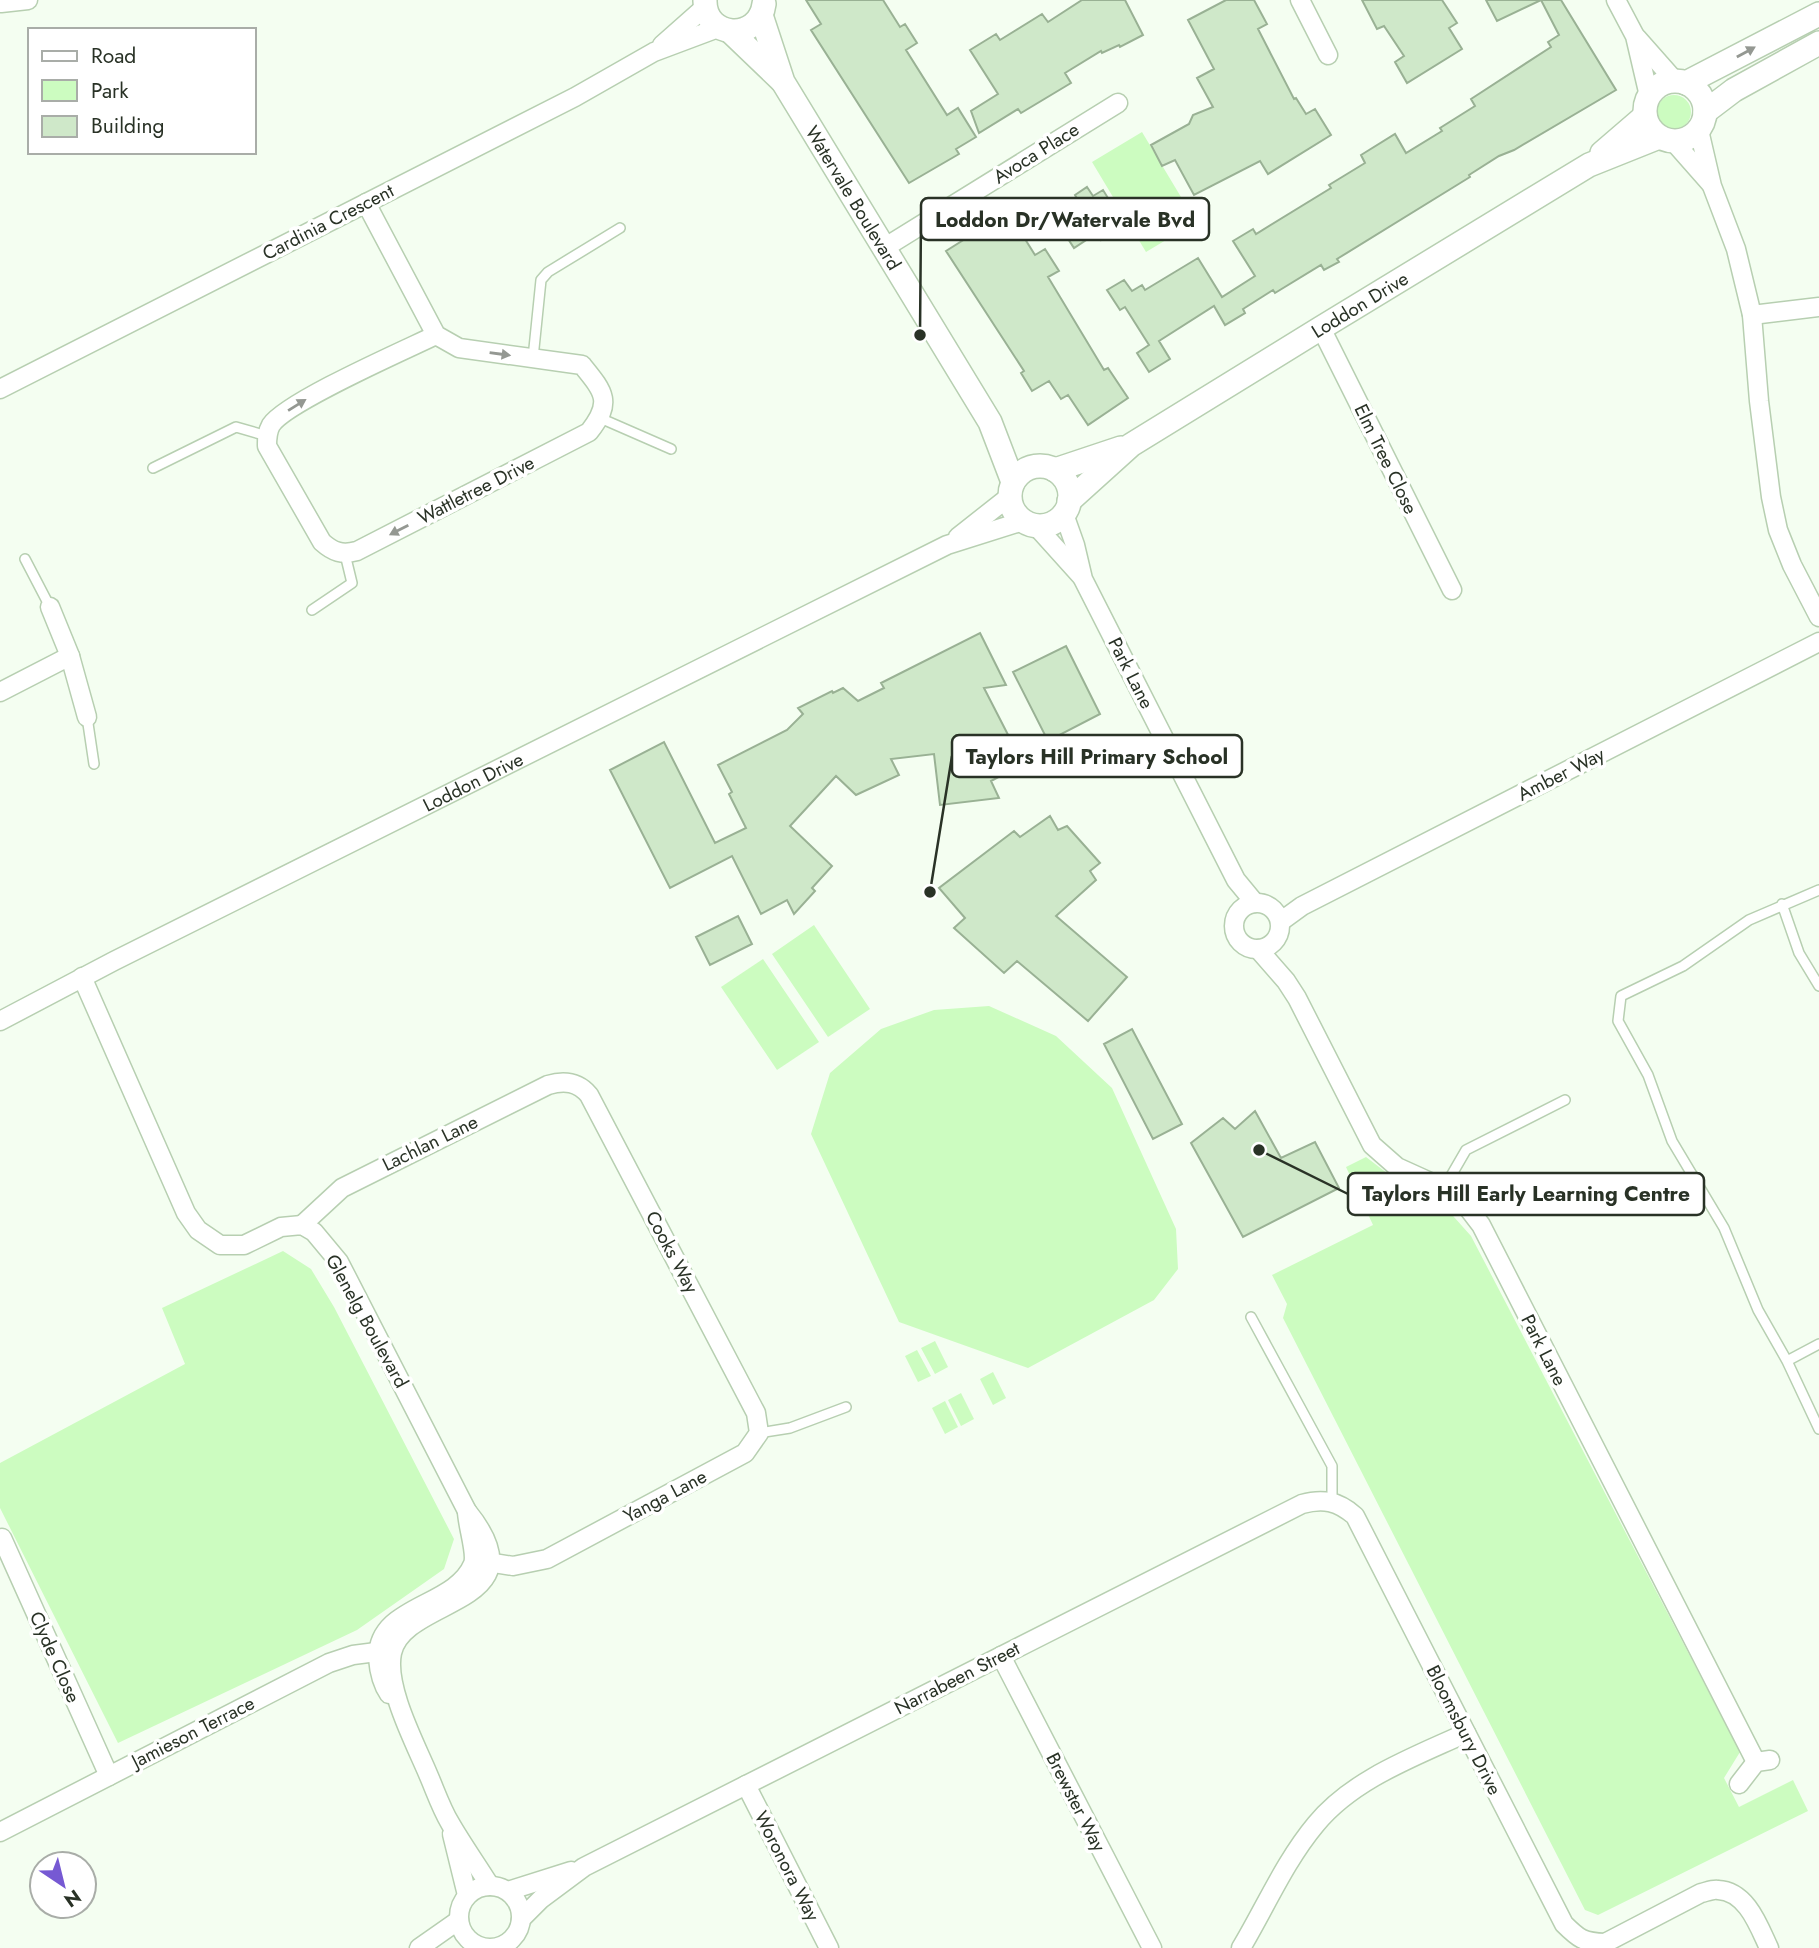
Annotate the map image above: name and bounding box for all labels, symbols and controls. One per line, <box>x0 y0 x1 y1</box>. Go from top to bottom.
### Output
legend <box>28 28 256 154</box>
text: Road <box>91 41 136 71</box>
one-way arrow <box>1737 46 1756 58</box>
text: Park <box>91 76 129 106</box>
text: Building <box>91 111 164 141</box>
street label: Avoca Place <box>988 116 1084 190</box>
street label: Watervale Boulevard <box>799 120 908 275</box>
street label: Cardinia Crescent <box>258 177 399 267</box>
callout: Loddon Dr/Watervale Bvd <box>921 198 1209 240</box>
text: Loddon Dr/Watervale Bvd <box>935 205 1195 235</box>
street label: Loddon Drive <box>1306 264 1413 344</box>
one-way arrow <box>489 348 511 359</box>
one-way arrow <box>287 399 307 412</box>
street label: Elm Tree Close <box>1348 399 1424 519</box>
street label: Wattletree Drive <box>413 449 539 531</box>
one-way arrow <box>389 524 409 535</box>
street label: Park Lane <box>1101 633 1161 714</box>
callout: Taylors Hill Primary School <box>952 735 1242 777</box>
street label: Amber Way <box>1513 740 1610 807</box>
text: Taylors Hill Primary School <box>966 742 1228 772</box>
street label: Loddon Drive <box>418 745 528 818</box>
street label: Lachlan Lane <box>378 1108 483 1178</box>
callout: Taylors Hill Early Learning Centre <box>1348 1173 1704 1215</box>
text: Taylors Hill Early Learning Centre <box>1362 1179 1690 1209</box>
street label: Cooks Way <box>639 1206 705 1299</box>
street label: Glenelg Boulevard <box>319 1249 415 1393</box>
street label: Park Lane <box>1514 1310 1574 1391</box>
street label: Yanga Lane <box>618 1463 712 1529</box>
street label: Clyde Close <box>23 1607 87 1707</box>
street label: Narrabeen Street <box>890 1635 1025 1721</box>
street label: Bloomsbury Drive <box>1420 1660 1508 1800</box>
street label: Jamieson Terrace <box>124 1689 259 1776</box>
street label: Brewster Way <box>1040 1748 1113 1857</box>
street label: Woronora Way <box>748 1806 827 1926</box>
north arrow <box>28 1850 98 1920</box>
text: N <box>59 1883 86 1914</box>

